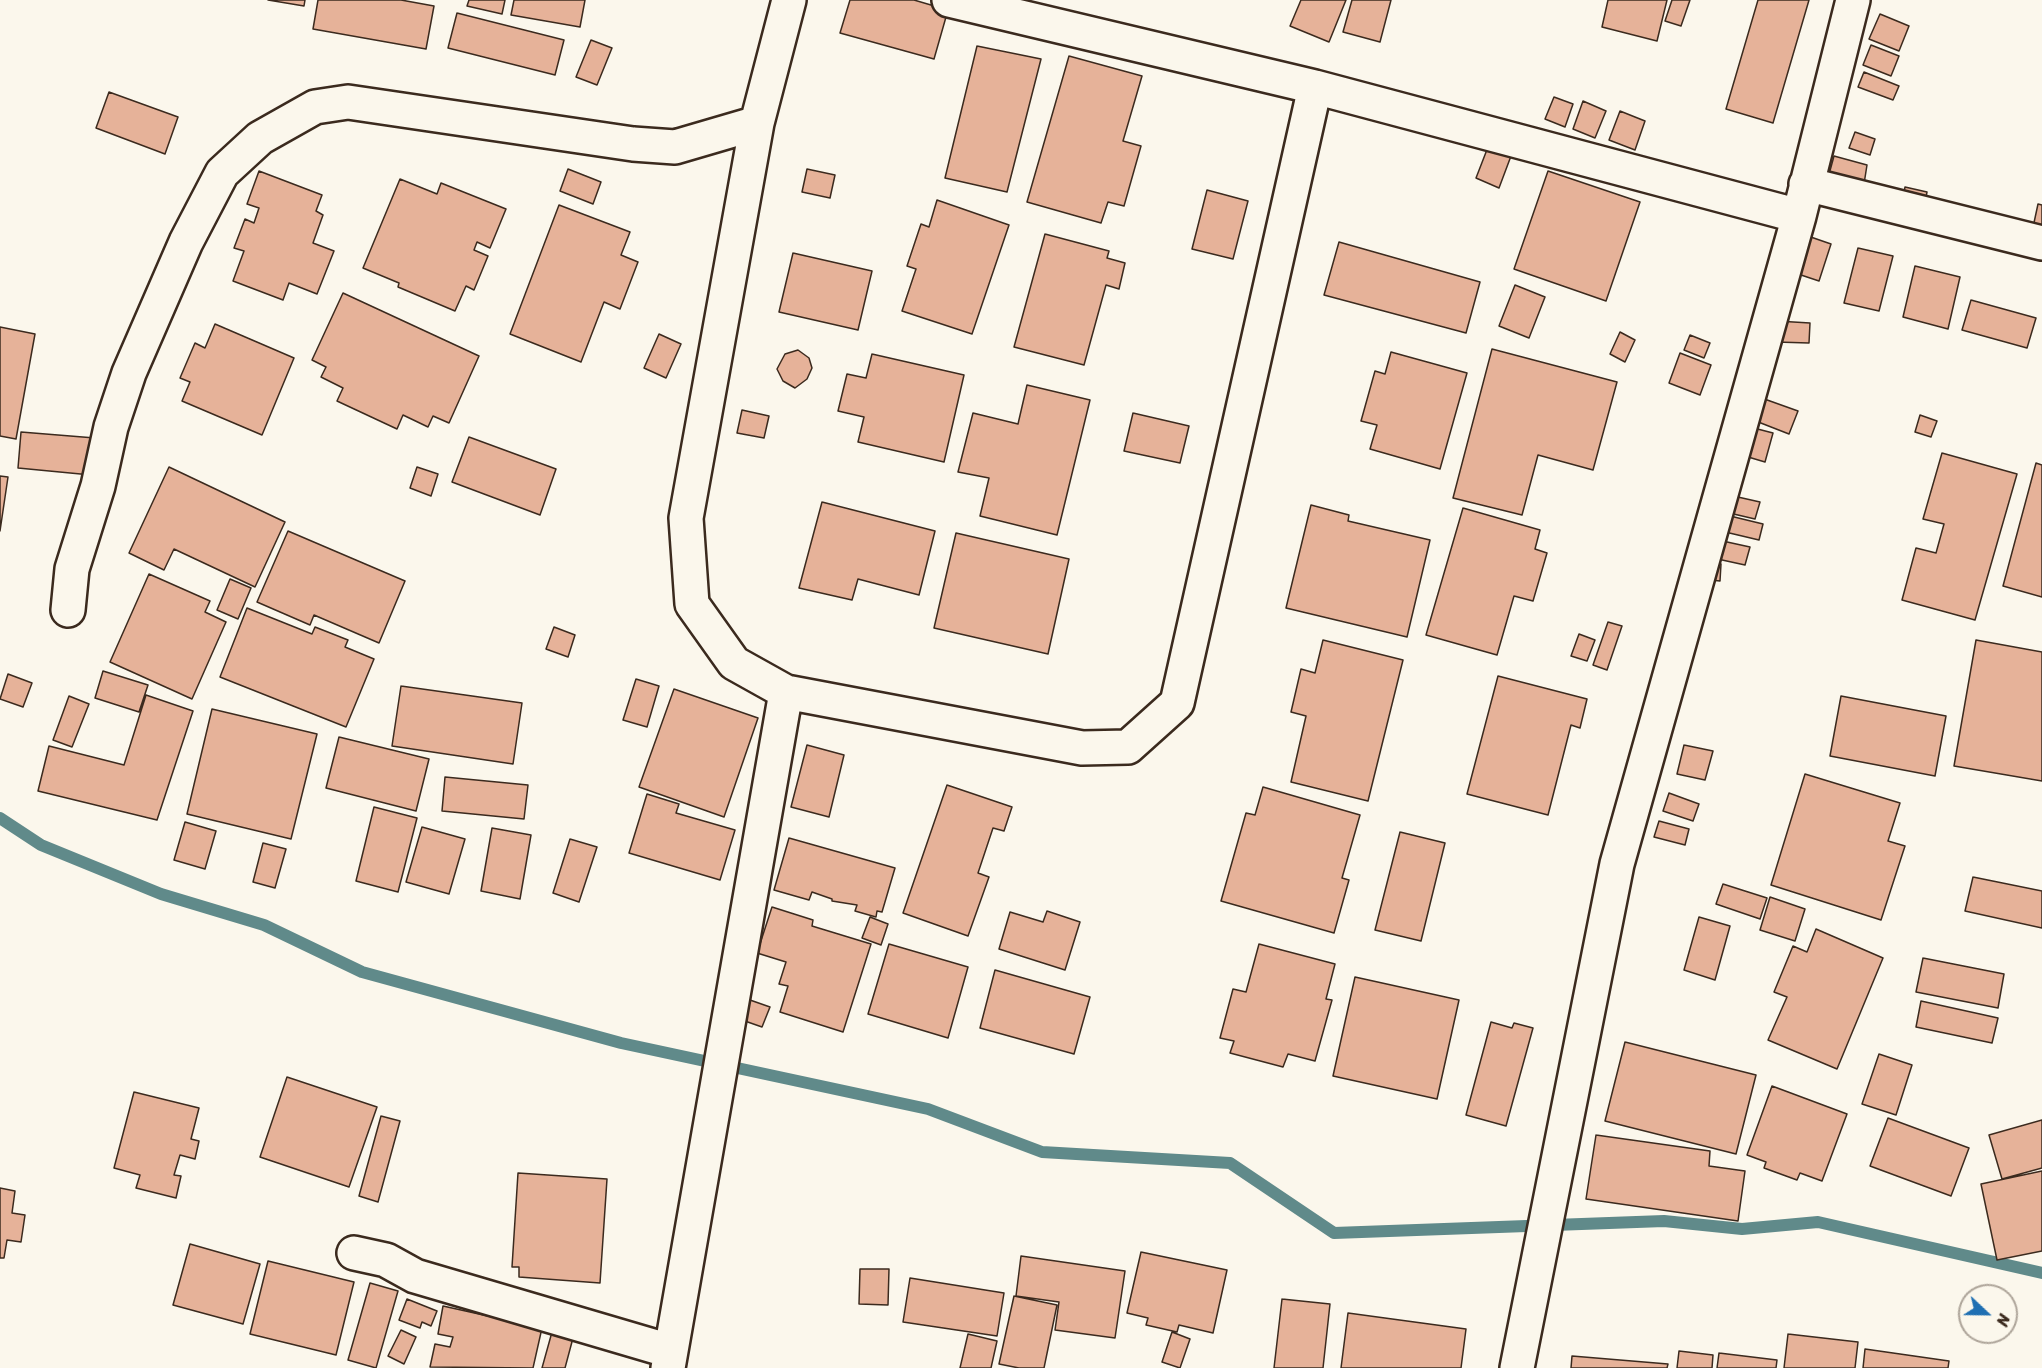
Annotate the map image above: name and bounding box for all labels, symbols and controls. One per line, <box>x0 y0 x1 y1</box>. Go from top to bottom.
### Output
north arrow <box>1958 1284 2018 1344</box>
text: N <box>1988 1310 2019 1331</box>

